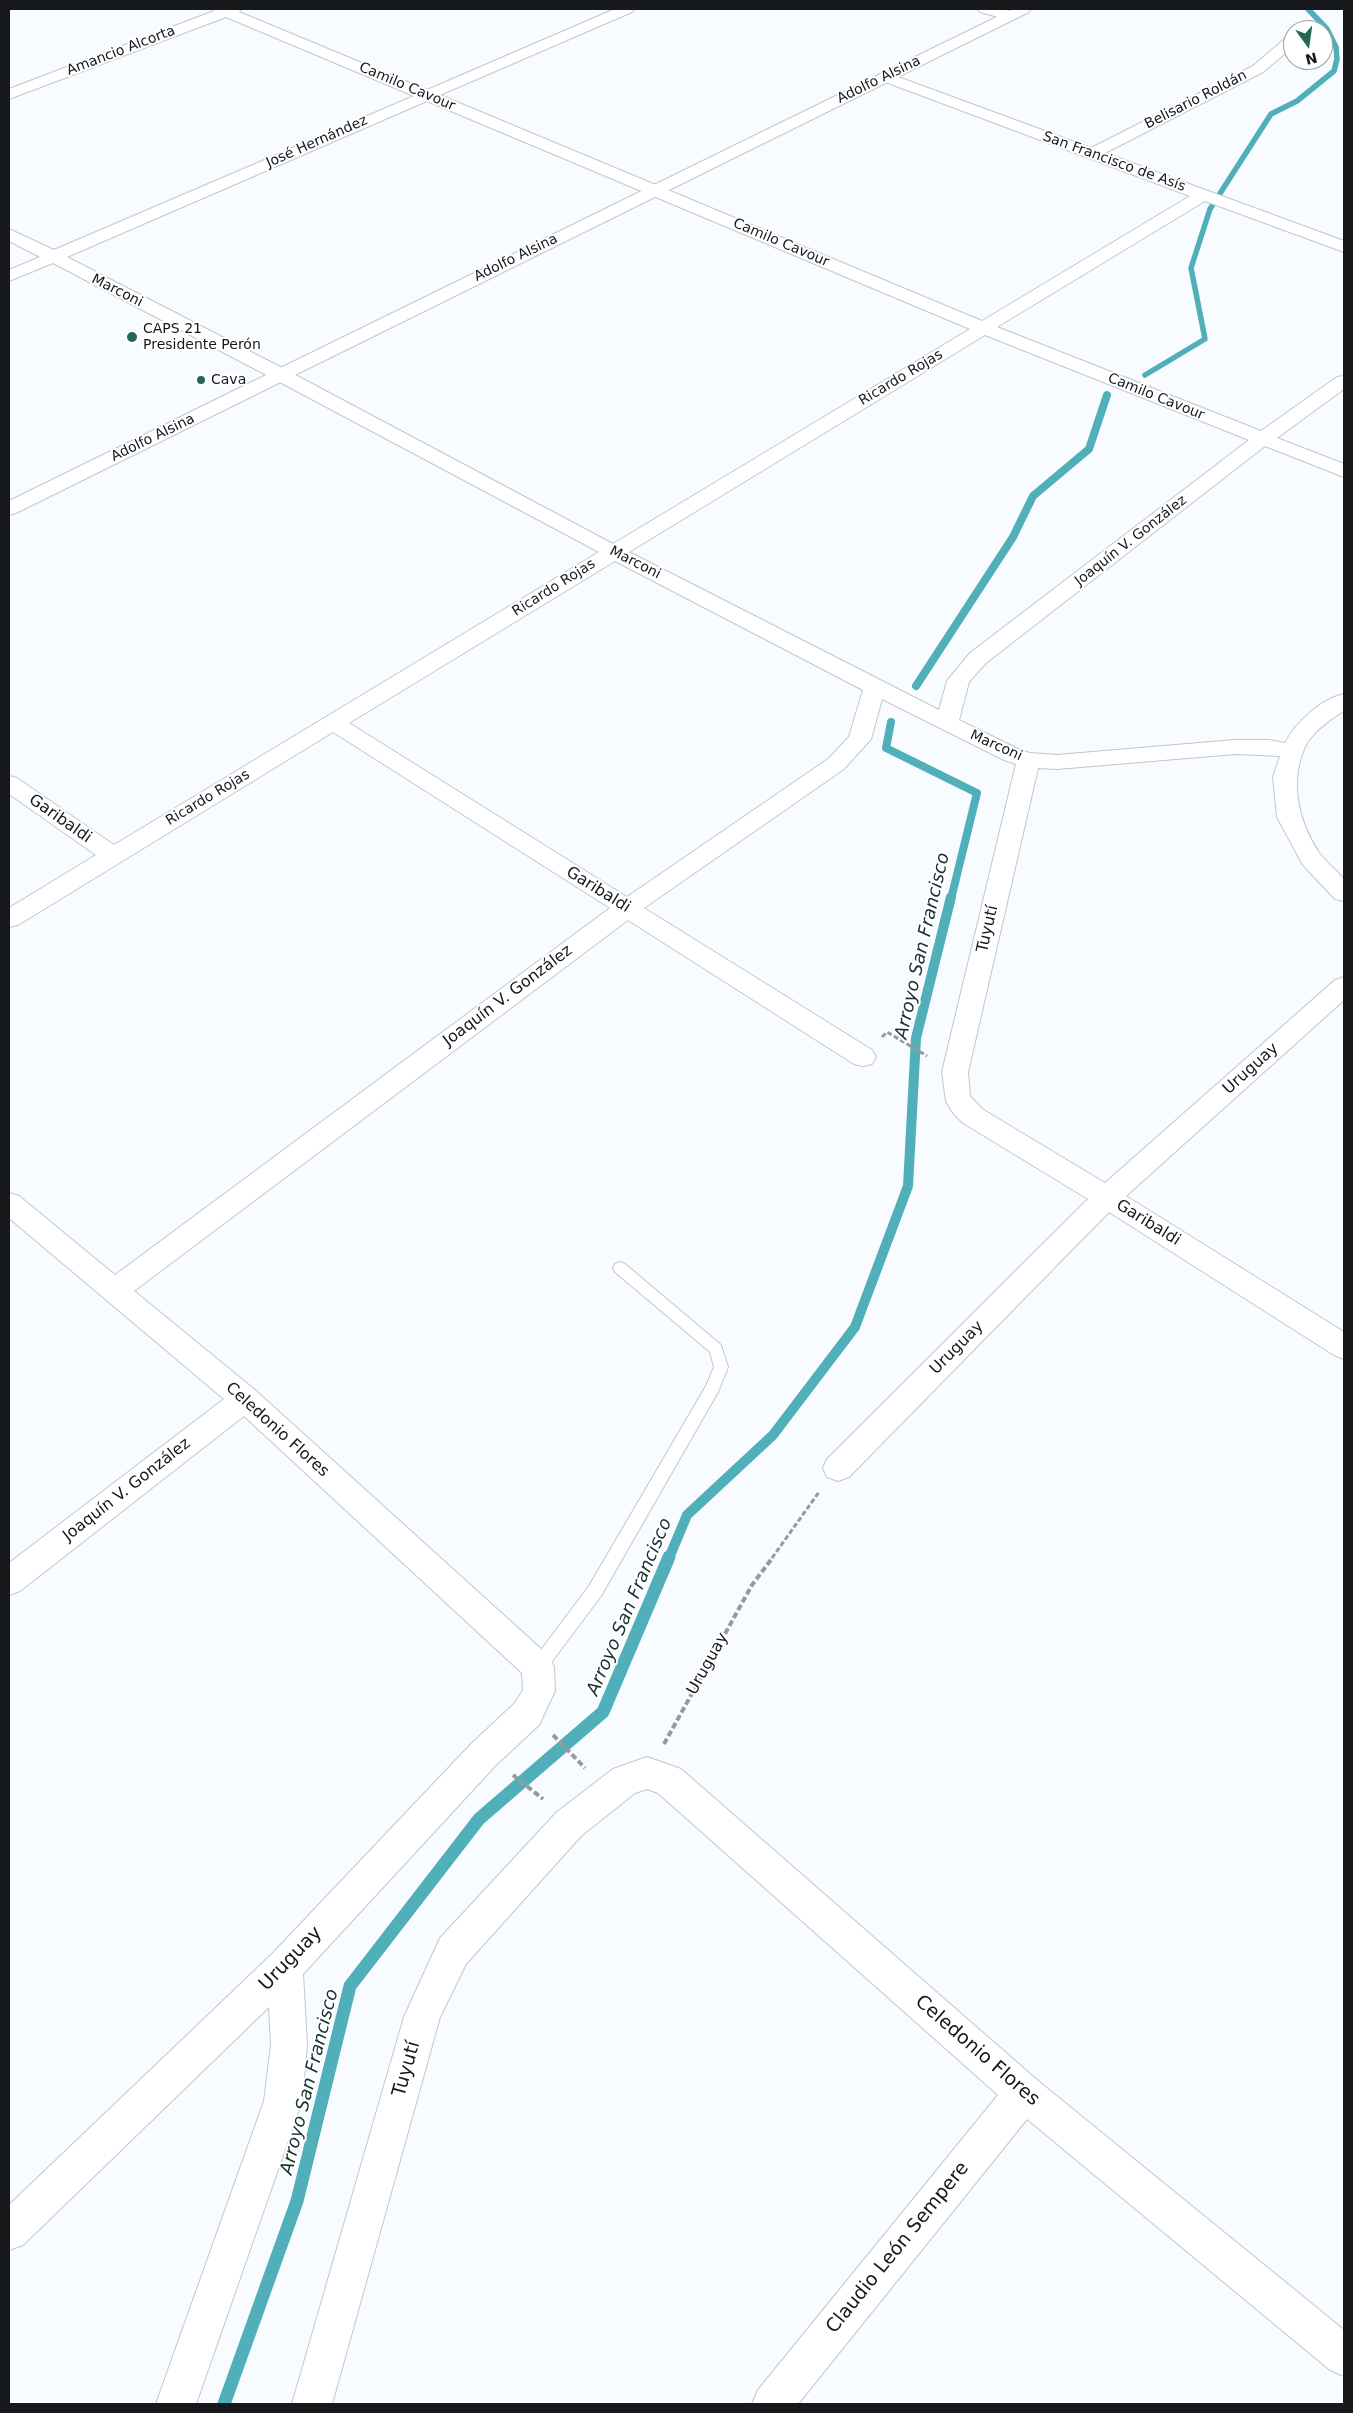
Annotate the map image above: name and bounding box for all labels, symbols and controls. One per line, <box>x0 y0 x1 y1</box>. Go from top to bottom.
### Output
north arrow <box>1283 20 1333 70</box>
street label: Amancio Alcorta <box>64 23 178 79</box>
text: N <box>1304 49 1319 68</box>
street label: Adolfo Alsina <box>835 53 923 107</box>
street label: Camilo Cavour <box>356 59 458 115</box>
street label: Belisario Roldán <box>1142 67 1250 133</box>
street label: José Hernández <box>264 112 370 172</box>
street label: San Francisco de Asís <box>1040 128 1188 196</box>
street label: Camilo Cavour <box>730 215 832 271</box>
street label: Adolfo Alsina <box>472 231 560 285</box>
street label: Marconi <box>89 271 145 311</box>
place label: CAPS 21 Presidente Perón <box>143 321 261 354</box>
marker: CAPS 21 Presidente Perón <box>125 330 139 344</box>
street label: Ricardo Rojas <box>856 346 946 410</box>
street label: Camilo Cavour <box>1105 370 1207 424</box>
place label: Cava <box>211 372 246 388</box>
marker: Cava <box>195 374 207 386</box>
street label: Adolfo Alsina <box>109 411 197 465</box>
street label: Joaquín V. González <box>1072 492 1190 590</box>
street label: Marconi <box>607 543 663 583</box>
street label: Ricardo Rojas <box>509 556 599 620</box>
street label: Marconi <box>967 727 1025 765</box>
street label: Ricardo Rojas <box>163 766 253 830</box>
street label: Garibaldi <box>25 790 95 848</box>
water label: Arroyo San Francisco <box>891 851 955 1041</box>
street label: Garibaldi <box>562 863 634 917</box>
street label: Tuyutí <box>973 904 1003 954</box>
street label: Joaquín V. González <box>440 941 576 1051</box>
street label: Uruguay <box>1219 1039 1283 1099</box>
street label: Garibaldi <box>1112 1196 1184 1250</box>
street label: Uruguay <box>926 1317 988 1379</box>
street label: Celedonio Flores <box>221 1379 333 1481</box>
street label: Joaquín V. González <box>59 1434 195 1546</box>
water label: Arroyo San Francisco <box>583 1515 677 1699</box>
street label: Uruguay <box>683 1630 733 1698</box>
street label: Uruguay <box>255 1922 327 1996</box>
water label: Arroyo San Francisco <box>276 1987 344 2177</box>
street label: Celedonio Flores <box>910 1991 1044 2111</box>
street label: Tuyutí <box>388 2039 426 2099</box>
street label: Claudio León Sempere <box>822 2158 974 2338</box>

